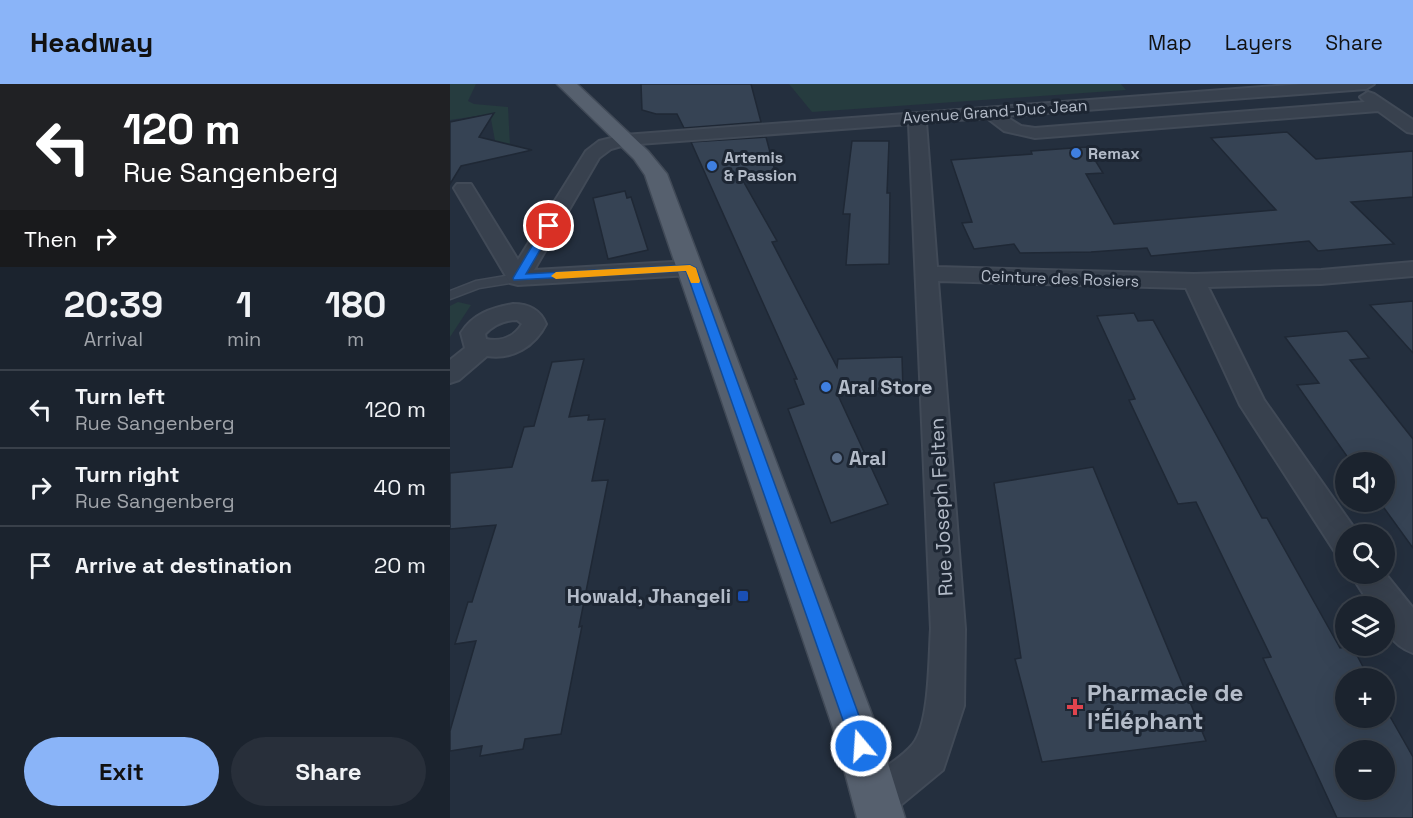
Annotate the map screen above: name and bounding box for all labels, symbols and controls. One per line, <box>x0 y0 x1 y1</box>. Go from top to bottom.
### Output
text: Headway <box>30 24 153 60</box>
text: Map <box>1148 29 1192 56</box>
text: Layers <box>1225 29 1292 56</box>
text: Share <box>1325 29 1383 56</box>
street label: Avenue Grand-Duc Jean <box>902 95 1088 128</box>
text: 120 m <box>123 103 241 156</box>
icon: left <box>24 108 102 186</box>
place label: Remax <box>1088 143 1140 164</box>
marker: Remax <box>1069 146 1083 160</box>
place label: Artemis & Passion <box>724 147 797 186</box>
text: Rue Sangenberg <box>123 155 338 190</box>
marker: Artemis & Passion <box>705 159 719 173</box>
pin <box>523 200 574 251</box>
icon: arrive <box>532 209 565 242</box>
icon: right <box>89 222 122 255</box>
text: Then <box>24 225 77 253</box>
street label: Ceinture des Rosiers <box>981 265 1139 292</box>
text: 20:39 <box>64 282 163 328</box>
text: 1 <box>236 282 252 328</box>
text: 180 <box>325 282 386 328</box>
text: Arrival <box>84 326 143 352</box>
text: min <box>227 326 261 352</box>
text: m <box>347 326 364 352</box>
place label: Aral Store <box>838 374 933 400</box>
marker: Aral Store <box>819 380 833 394</box>
text: Turn left <box>75 382 165 410</box>
icon: left <box>24 393 57 426</box>
text: 120 m <box>365 395 426 423</box>
text: Rue Sangenberg <box>75 410 235 436</box>
street label: Rue Joseph Felten <box>923 417 959 597</box>
place label: Aral <box>849 445 886 471</box>
marker: Aral <box>830 451 844 465</box>
map controls <box>1335 452 1395 800</box>
button: sound <box>1335 452 1395 512</box>
text: Turn right <box>75 460 180 488</box>
icon: right <box>24 471 57 504</box>
text: 40 m <box>374 473 426 501</box>
text: Rue Sangenberg <box>75 488 235 514</box>
button: search <box>1335 524 1395 584</box>
icon: arrive <box>24 549 57 582</box>
text: Arrive at destination <box>75 551 292 579</box>
text: 20 m <box>374 551 426 579</box>
place label: Howald, Jhangeli <box>567 583 731 609</box>
marker: Howald, Jhangeli <box>736 589 750 603</box>
button: layers <box>1335 596 1395 656</box>
button: + <box>1335 668 1395 728</box>
place label: Pharmacie de l'Éléphant <box>1087 677 1243 736</box>
marker: Pharmacie de l'Éléphant <box>1068 700 1082 714</box>
position arrow <box>829 714 893 778</box>
button: Exit <box>24 737 219 806</box>
button: Share <box>231 737 426 806</box>
button: − <box>1335 740 1395 800</box>

